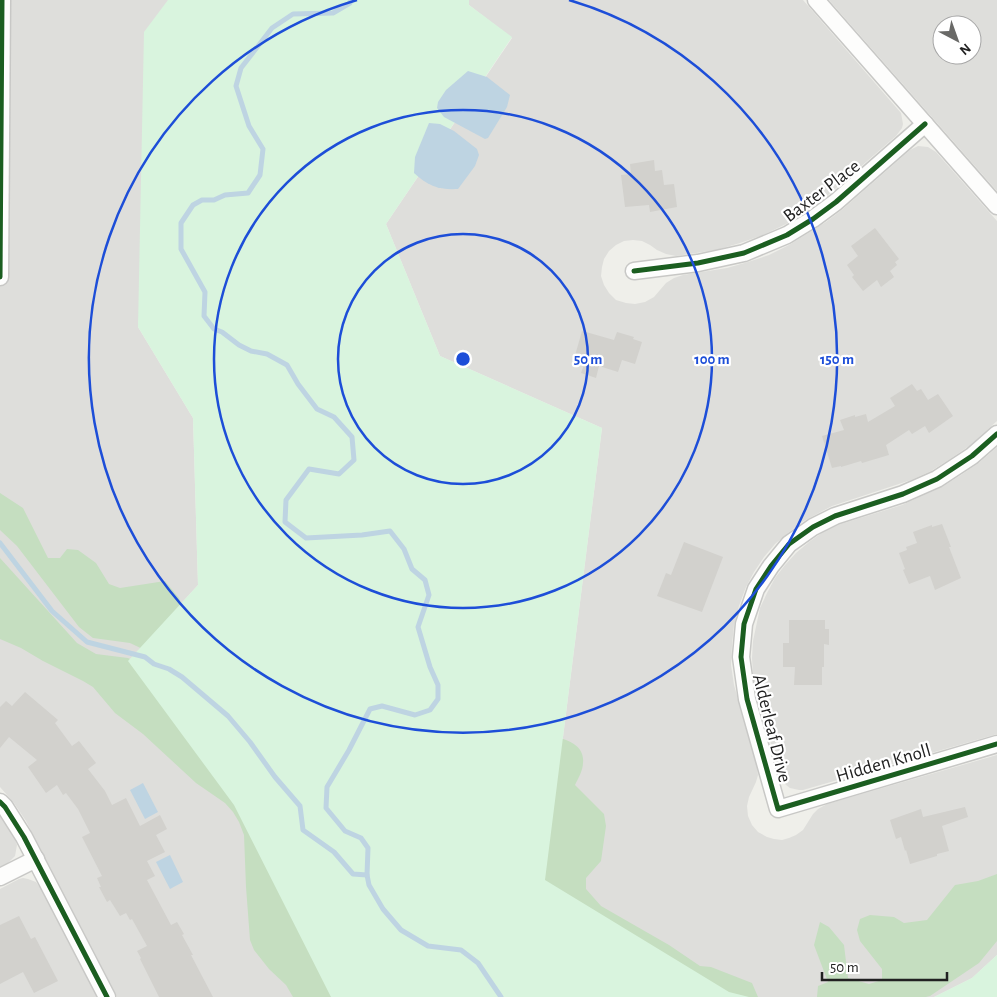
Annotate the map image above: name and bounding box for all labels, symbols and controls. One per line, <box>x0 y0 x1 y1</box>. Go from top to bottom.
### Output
north arrow <box>932 15 982 65</box>
text: N <box>957 41 973 58</box>
street label: Baxter Place <box>780 156 864 226</box>
centre of rings <box>454 350 472 368</box>
text: 50 m <box>574 352 602 367</box>
text: 100 m <box>694 352 730 367</box>
text: 150 m <box>820 352 854 367</box>
street label: Alderleaf Drive <box>749 672 794 784</box>
street label: Hidden Knoll <box>834 741 933 786</box>
scale bar <box>822 950 947 982</box>
text: 50 m <box>830 960 859 975</box>

